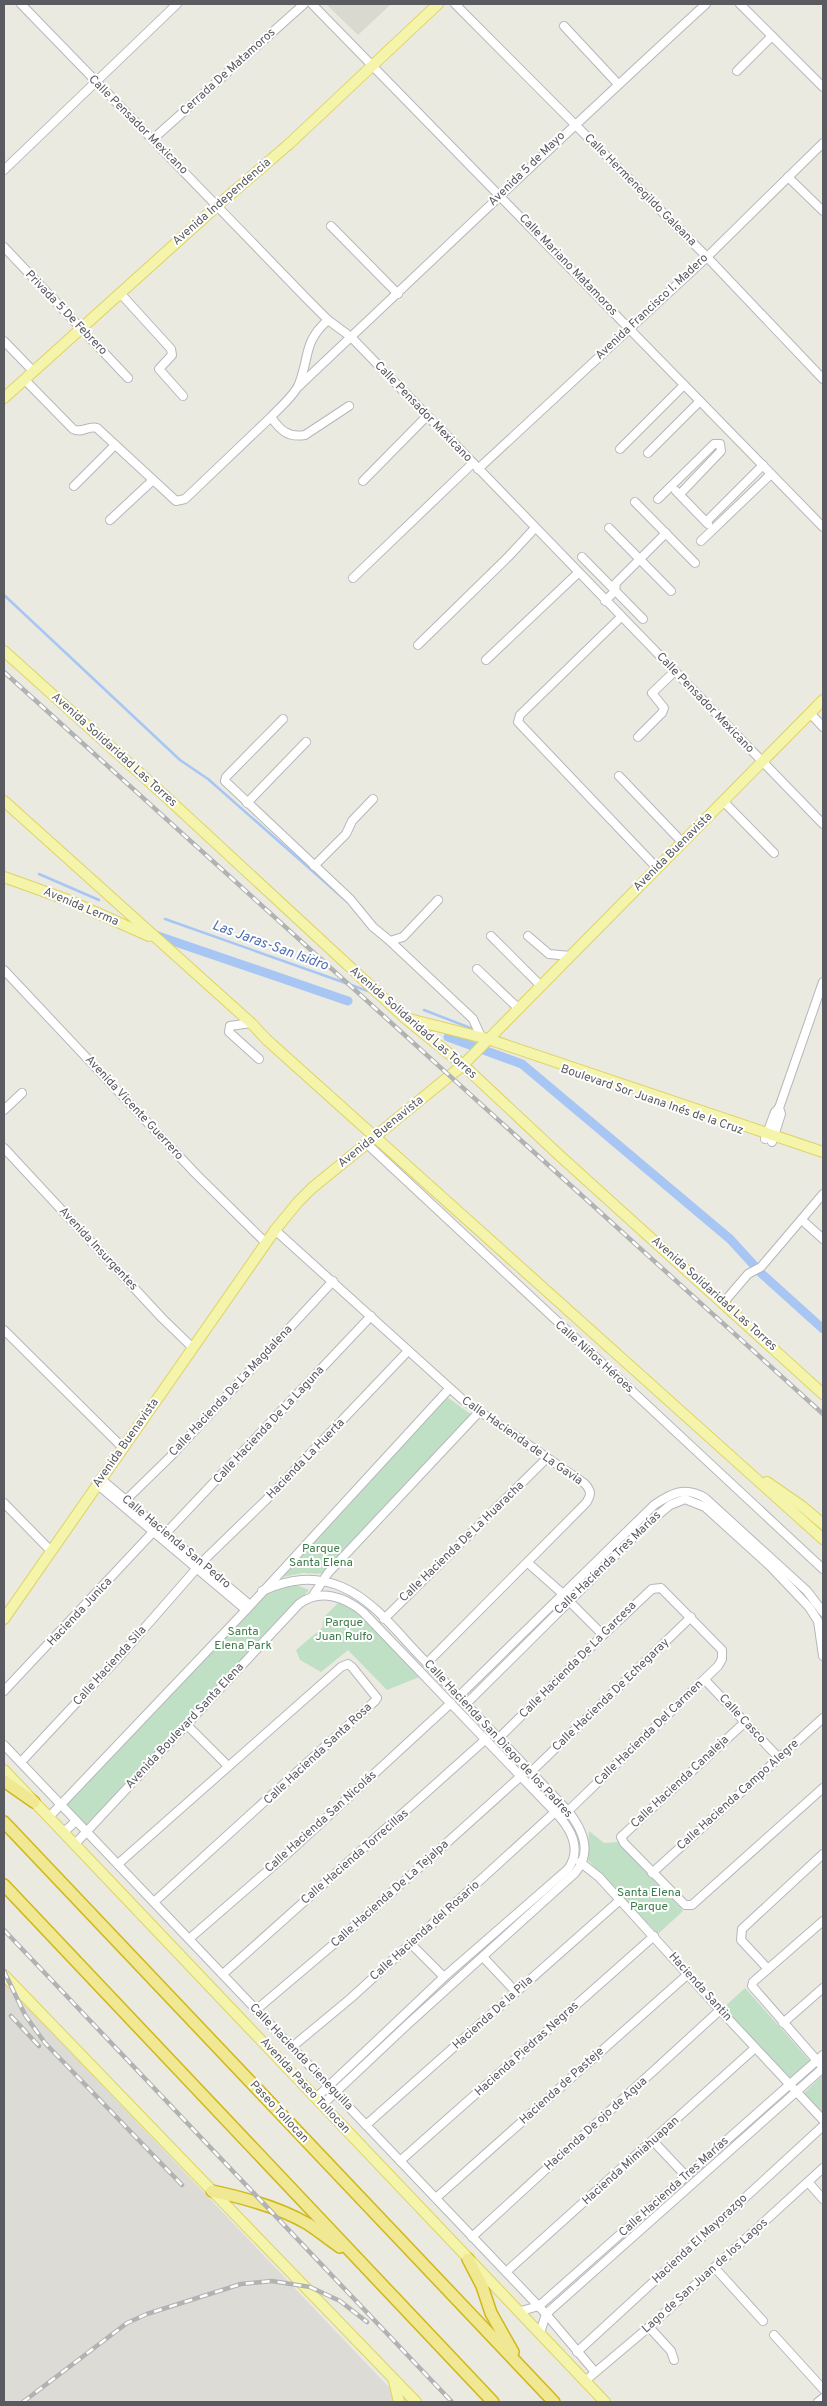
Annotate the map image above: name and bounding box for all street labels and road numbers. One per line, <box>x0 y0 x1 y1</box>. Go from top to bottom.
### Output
street label: Cerrada De Matamoros <box>177 25 279 119</box>
street label: Calle Pensador Mexicano <box>85 72 191 178</box>
street label: Avenida 5 de Mayo <box>485 128 569 210</box>
street label: Calle Hermenegildo Galeana <box>580 130 700 250</box>
street label: Avenida Independencia <box>169 155 275 249</box>
street label: Calle Mariano Matamoros <box>515 211 621 319</box>
street label: Avenida Francisco I. Madero <box>592 250 712 364</box>
street label: Privada 5 De Febrero <box>21 267 111 359</box>
street label: Calle Pensador Mexicano <box>371 358 476 466</box>
street label: Calle Pensador Mexicano <box>653 649 758 757</box>
street label: Avenida Solidaridad Las Torres <box>48 689 180 811</box>
street label: Avenida Buenavista <box>630 809 716 895</box>
street label: Avenida Lerma <box>41 884 121 930</box>
street label: Avenida Solidaridad Las Torres <box>346 963 480 1083</box>
street label: Avenida Vicente Guerrero <box>81 1052 187 1164</box>
street label: Boulevard Sor Juana Inés de la Cruz <box>558 1061 746 1139</box>
street label: Avenida Buenavista <box>335 1093 427 1171</box>
street label: Avenida Insurgentes <box>55 1204 141 1294</box>
street label: Avenida Solidaridad Las Torres <box>648 1233 780 1355</box>
street label: Calle Niños Héroes <box>551 1317 637 1397</box>
street label: Calle Hacienda De La Magdalena <box>166 1322 296 1460</box>
street label: Calle Hacienda De La Laguna <box>210 1363 328 1487</box>
street label: Calle Hacienda de La Gavia <box>458 1393 586 1489</box>
street label: Avenida Buenavista <box>89 1395 163 1491</box>
street label: Hacienda La Huerta <box>263 1415 349 1503</box>
street label: Calle Hacienda De La Huaracha <box>396 1478 528 1606</box>
street label: Calle Hacienda San Pedro <box>118 1492 234 1593</box>
street label: Calle Hacienda Tres Marías <box>551 1508 665 1618</box>
street label: Hacienda Junica <box>44 1574 116 1650</box>
street label: Calle Hacienda De La Garcesa <box>516 1598 640 1722</box>
street label: Calle Hacienda Sila <box>70 1623 150 1709</box>
street label: Calle Hacienda De Echegaray <box>549 1635 673 1755</box>
street label: Calle Hacienda San Diego de los Padres <box>420 1656 576 1822</box>
street label: Avenida Boulevard Santa Elena <box>122 1660 248 1792</box>
street label: Calle Hacienda Del Carmen <box>591 1677 707 1789</box>
street label: Calle Casco <box>715 1691 769 1747</box>
street label: Calle Hacienda Santa Rosa <box>260 1700 376 1808</box>
street label: Calle Hacienda Canaleja <box>627 1732 733 1832</box>
street label: Calle Hacienda Campo Alegre <box>674 1736 802 1854</box>
street label: Calle Hacienda San Nicolás <box>262 1767 380 1877</box>
street label: Calle Hacienda Torrecillas <box>298 1806 412 1908</box>
street label: Calle Hacienda De La Tejalpa <box>328 1837 452 1951</box>
street label: Calle Hacienda del Rosario <box>367 1877 483 1985</box>
street label: Hacienda Santin <box>665 1949 735 2025</box>
street label: Hacienda De la Pila <box>450 1973 536 2053</box>
street label: Hacienda Piedras Negras <box>472 1998 582 2100</box>
street label: Calle Hacienda Cieneguilla <box>246 2000 356 2114</box>
street label: Avenida Paseo Tollocan <box>257 2035 353 2137</box>
street label: Hacienda de Pasteje <box>516 2044 608 2128</box>
street label: Hacienda De ojo de Agua <box>541 2074 651 2174</box>
street label: Paseo Tollocan <box>246 2078 312 2146</box>
street label: Hacienda Mimiahuapan <box>579 2113 683 2209</box>
street label: Calle Hacienda Tres Marías <box>616 2133 732 2241</box>
street label: Hacienda El Mayorazgo <box>649 2190 751 2287</box>
street label: Lago de San Juan de los Lagos <box>639 2215 771 2337</box>

